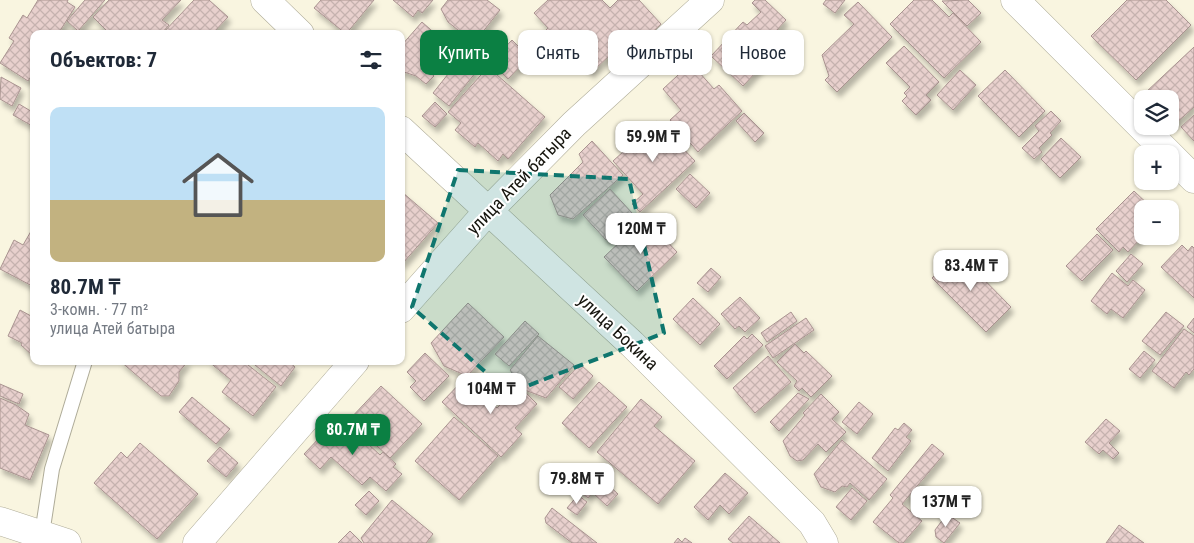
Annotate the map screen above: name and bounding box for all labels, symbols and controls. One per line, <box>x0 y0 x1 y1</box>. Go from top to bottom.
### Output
chip: Купить <box>420 30 508 75</box>
chip: Снять <box>518 30 598 75</box>
chip: Фильтры <box>608 30 712 75</box>
chip: Новое <box>722 30 804 75</box>
icon: filters <box>357 46 385 74</box>
text: Объектов: 7 <box>50 48 157 72</box>
map controls <box>1134 90 1179 245</box>
button: layers <box>1134 90 1179 135</box>
pin: 59.9M ₸ <box>607 120 699 163</box>
street label: улица Атей батыра <box>462 123 575 239</box>
text: 59.9M ₸ <box>626 127 680 146</box>
icon: home <box>173 140 263 230</box>
button: + <box>1134 145 1179 190</box>
button: − <box>1134 200 1179 245</box>
pin: 120M ₸ <box>600 212 682 255</box>
text: 120M ₸ <box>617 219 665 238</box>
pin: 83.4M ₸ <box>925 250 1017 292</box>
text: 83.4M ₸ <box>944 256 998 275</box>
text: 80.7M ₸ <box>50 275 120 299</box>
street label: улица Бокина <box>574 289 663 374</box>
text: 3-комн. · 77 m² <box>50 300 148 319</box>
text: улица Атей батыра <box>50 319 175 338</box>
pin: 104M ₸ <box>450 372 532 415</box>
text: 104M ₸ <box>467 379 515 398</box>
pin: 80.7M ₸ <box>307 414 399 456</box>
text: 80.7M ₸ <box>326 420 380 439</box>
pin: 79.8M ₸ <box>531 462 623 505</box>
text: 79.8M ₸ <box>550 469 604 488</box>
pin: 137M ₸ <box>905 486 987 528</box>
text: 137M ₸ <box>922 492 970 511</box>

